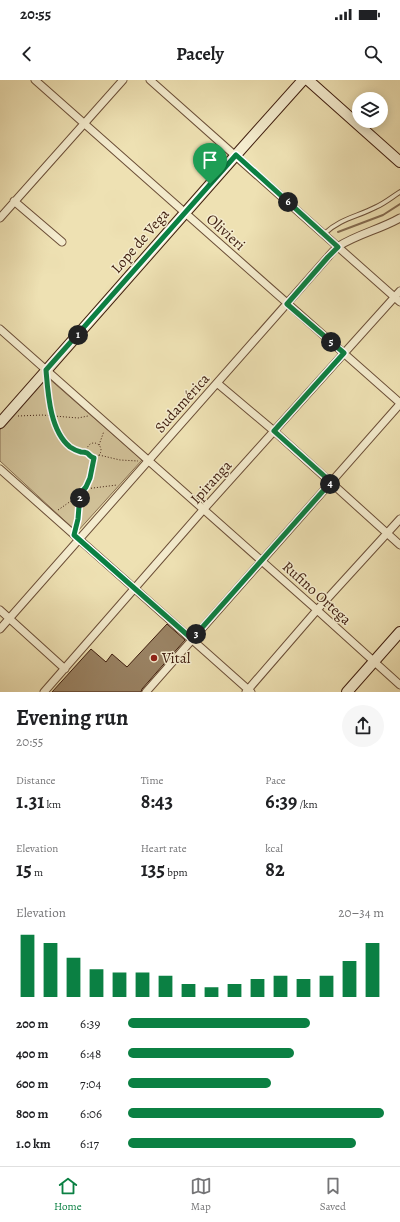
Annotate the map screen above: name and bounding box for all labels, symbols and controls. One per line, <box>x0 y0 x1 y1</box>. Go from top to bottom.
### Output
text: 20:55 <box>20 4 51 24</box>
text: Pacely <box>176 42 224 66</box>
icon: back <box>16 43 38 65</box>
icon: search <box>362 43 384 65</box>
map controls <box>352 92 388 128</box>
button: layers <box>352 92 388 128</box>
pin <box>193 143 227 184</box>
icon: arrive <box>199 149 221 171</box>
pin: 6 <box>278 192 298 212</box>
text: 6 <box>285 194 291 209</box>
street label: Lope de Vega <box>106 204 174 278</box>
street label: Olivieri <box>202 209 250 255</box>
pin: 1 <box>68 325 88 345</box>
text: 1 <box>76 327 80 342</box>
pin: 5 <box>321 332 341 352</box>
text: 5 <box>329 334 333 349</box>
street label: Sudamérica <box>150 369 214 437</box>
street label: Ipiranga <box>186 456 236 508</box>
pin: 4 <box>320 474 340 494</box>
text: 4 <box>327 476 333 491</box>
pin: 2 <box>70 488 90 508</box>
text: 2 <box>77 490 83 505</box>
street label: Rufino Ortega <box>278 557 356 629</box>
pin: 3 <box>186 624 206 644</box>
text: 3 <box>194 626 198 641</box>
place label: Vital <box>161 648 191 668</box>
marker: Vital <box>149 653 159 663</box>
text: Evening run <box>16 703 128 733</box>
button: share <box>342 705 384 747</box>
text: 20:55 <box>16 733 43 750</box>
text: Distance <box>16 773 55 788</box>
text: Time <box>141 773 164 788</box>
text: Pace <box>265 773 286 788</box>
text: 1.31 <box>16 788 44 815</box>
text: 8:43 <box>141 788 173 815</box>
text: 6:39 <box>265 788 297 815</box>
text: km <box>44 797 61 812</box>
text: /km <box>297 797 318 812</box>
text: Elevation <box>16 841 58 856</box>
text: Heart rate <box>141 841 187 856</box>
text: kcal <box>265 841 283 856</box>
text: 15 <box>16 856 32 883</box>
text: 135 <box>141 856 165 883</box>
text: 82 <box>265 856 285 883</box>
text: m <box>32 865 43 880</box>
text: bpm <box>165 865 188 880</box>
text: Elevation <box>16 904 66 921</box>
text: 20–34 m <box>338 904 384 921</box>
text: 200 m <box>16 1015 49 1032</box>
text: 6:39 <box>80 1015 100 1032</box>
text: 400 m <box>16 1045 48 1062</box>
text: 6:48 <box>80 1045 101 1062</box>
text: 600 m <box>16 1075 48 1092</box>
text: 7:04 <box>80 1075 101 1092</box>
text: 800 m <box>16 1105 48 1122</box>
text: 6:06 <box>80 1105 102 1122</box>
text: 1.0 km <box>16 1135 51 1152</box>
text: 6:17 <box>80 1135 99 1152</box>
tab: Home <box>54 1175 82 1214</box>
tab: Map <box>190 1175 212 1214</box>
tab: Saved <box>320 1175 346 1214</box>

